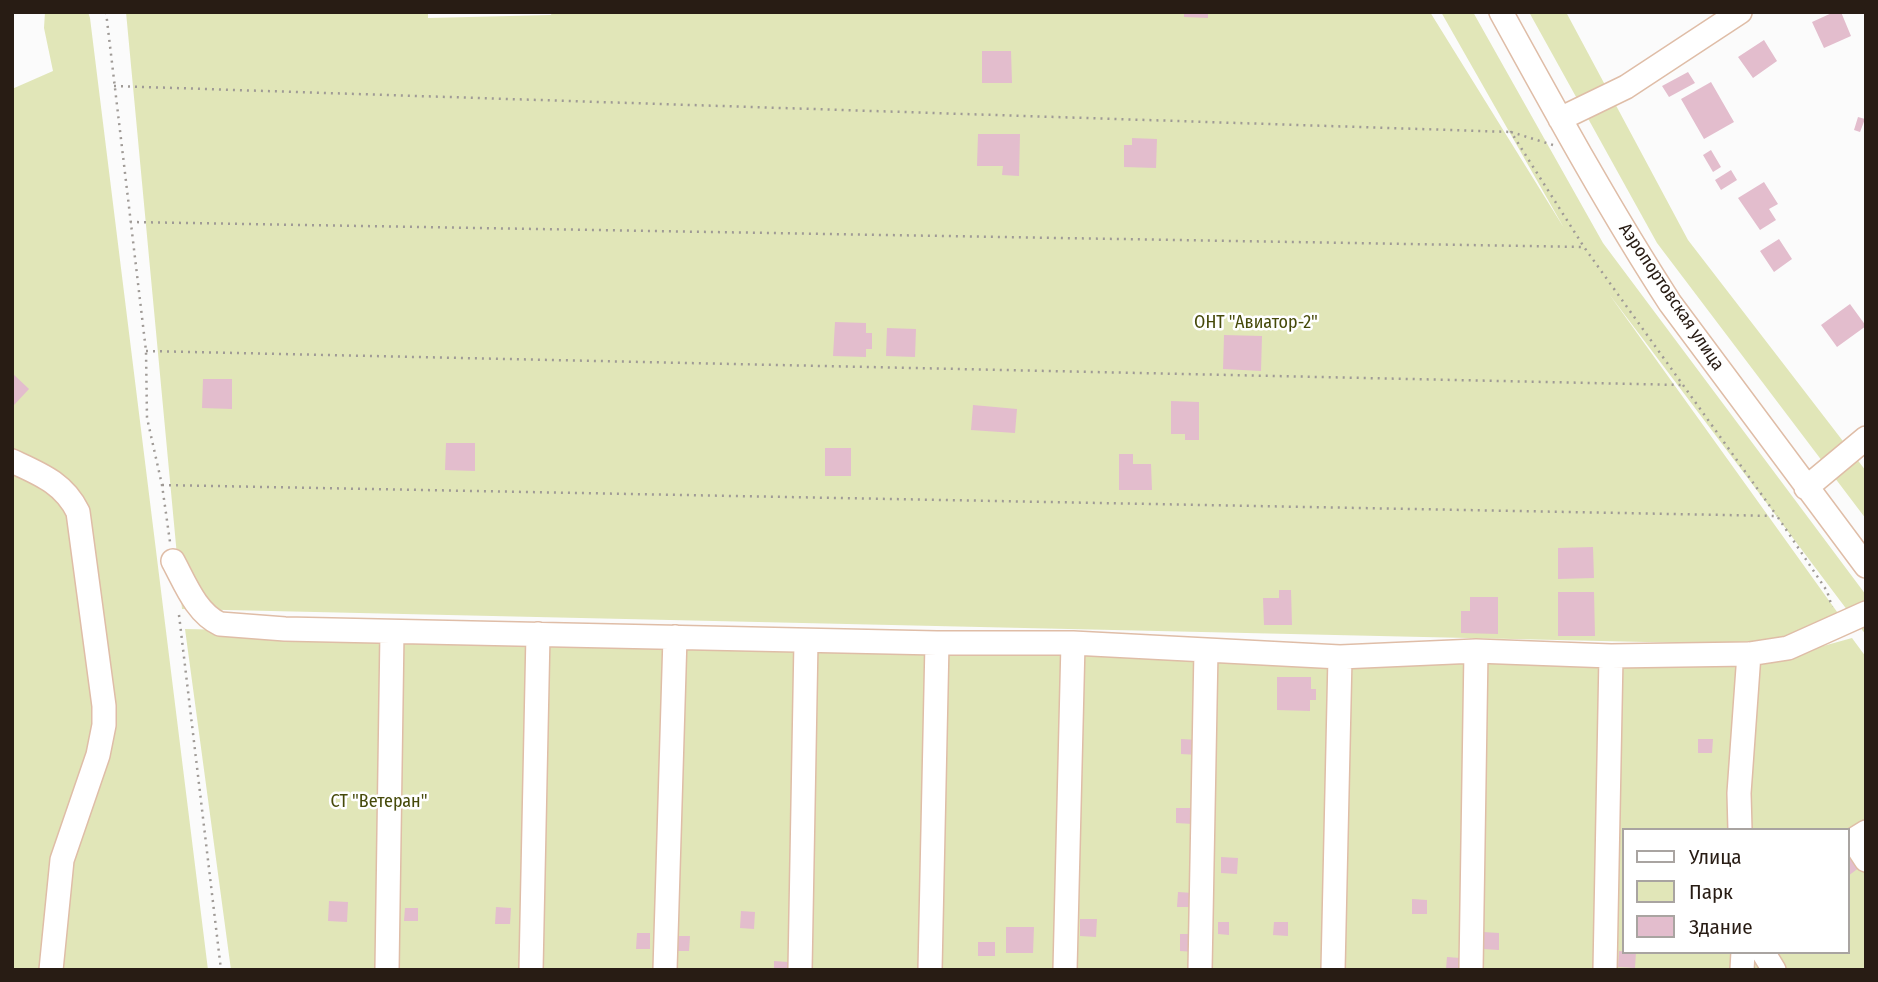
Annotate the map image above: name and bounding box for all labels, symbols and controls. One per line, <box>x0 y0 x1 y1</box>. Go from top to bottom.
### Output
street label: Аэропортовская улица <box>1614 219 1728 375</box>
park label: ОНТ "Авиатор-2" <box>1194 312 1318 334</box>
park label: СТ "Ветеран" <box>330 791 428 813</box>
legend <box>1622 828 1850 954</box>
text: Улица <box>1689 844 1742 870</box>
text: Парк <box>1689 879 1733 905</box>
text: Здание <box>1689 914 1753 940</box>

